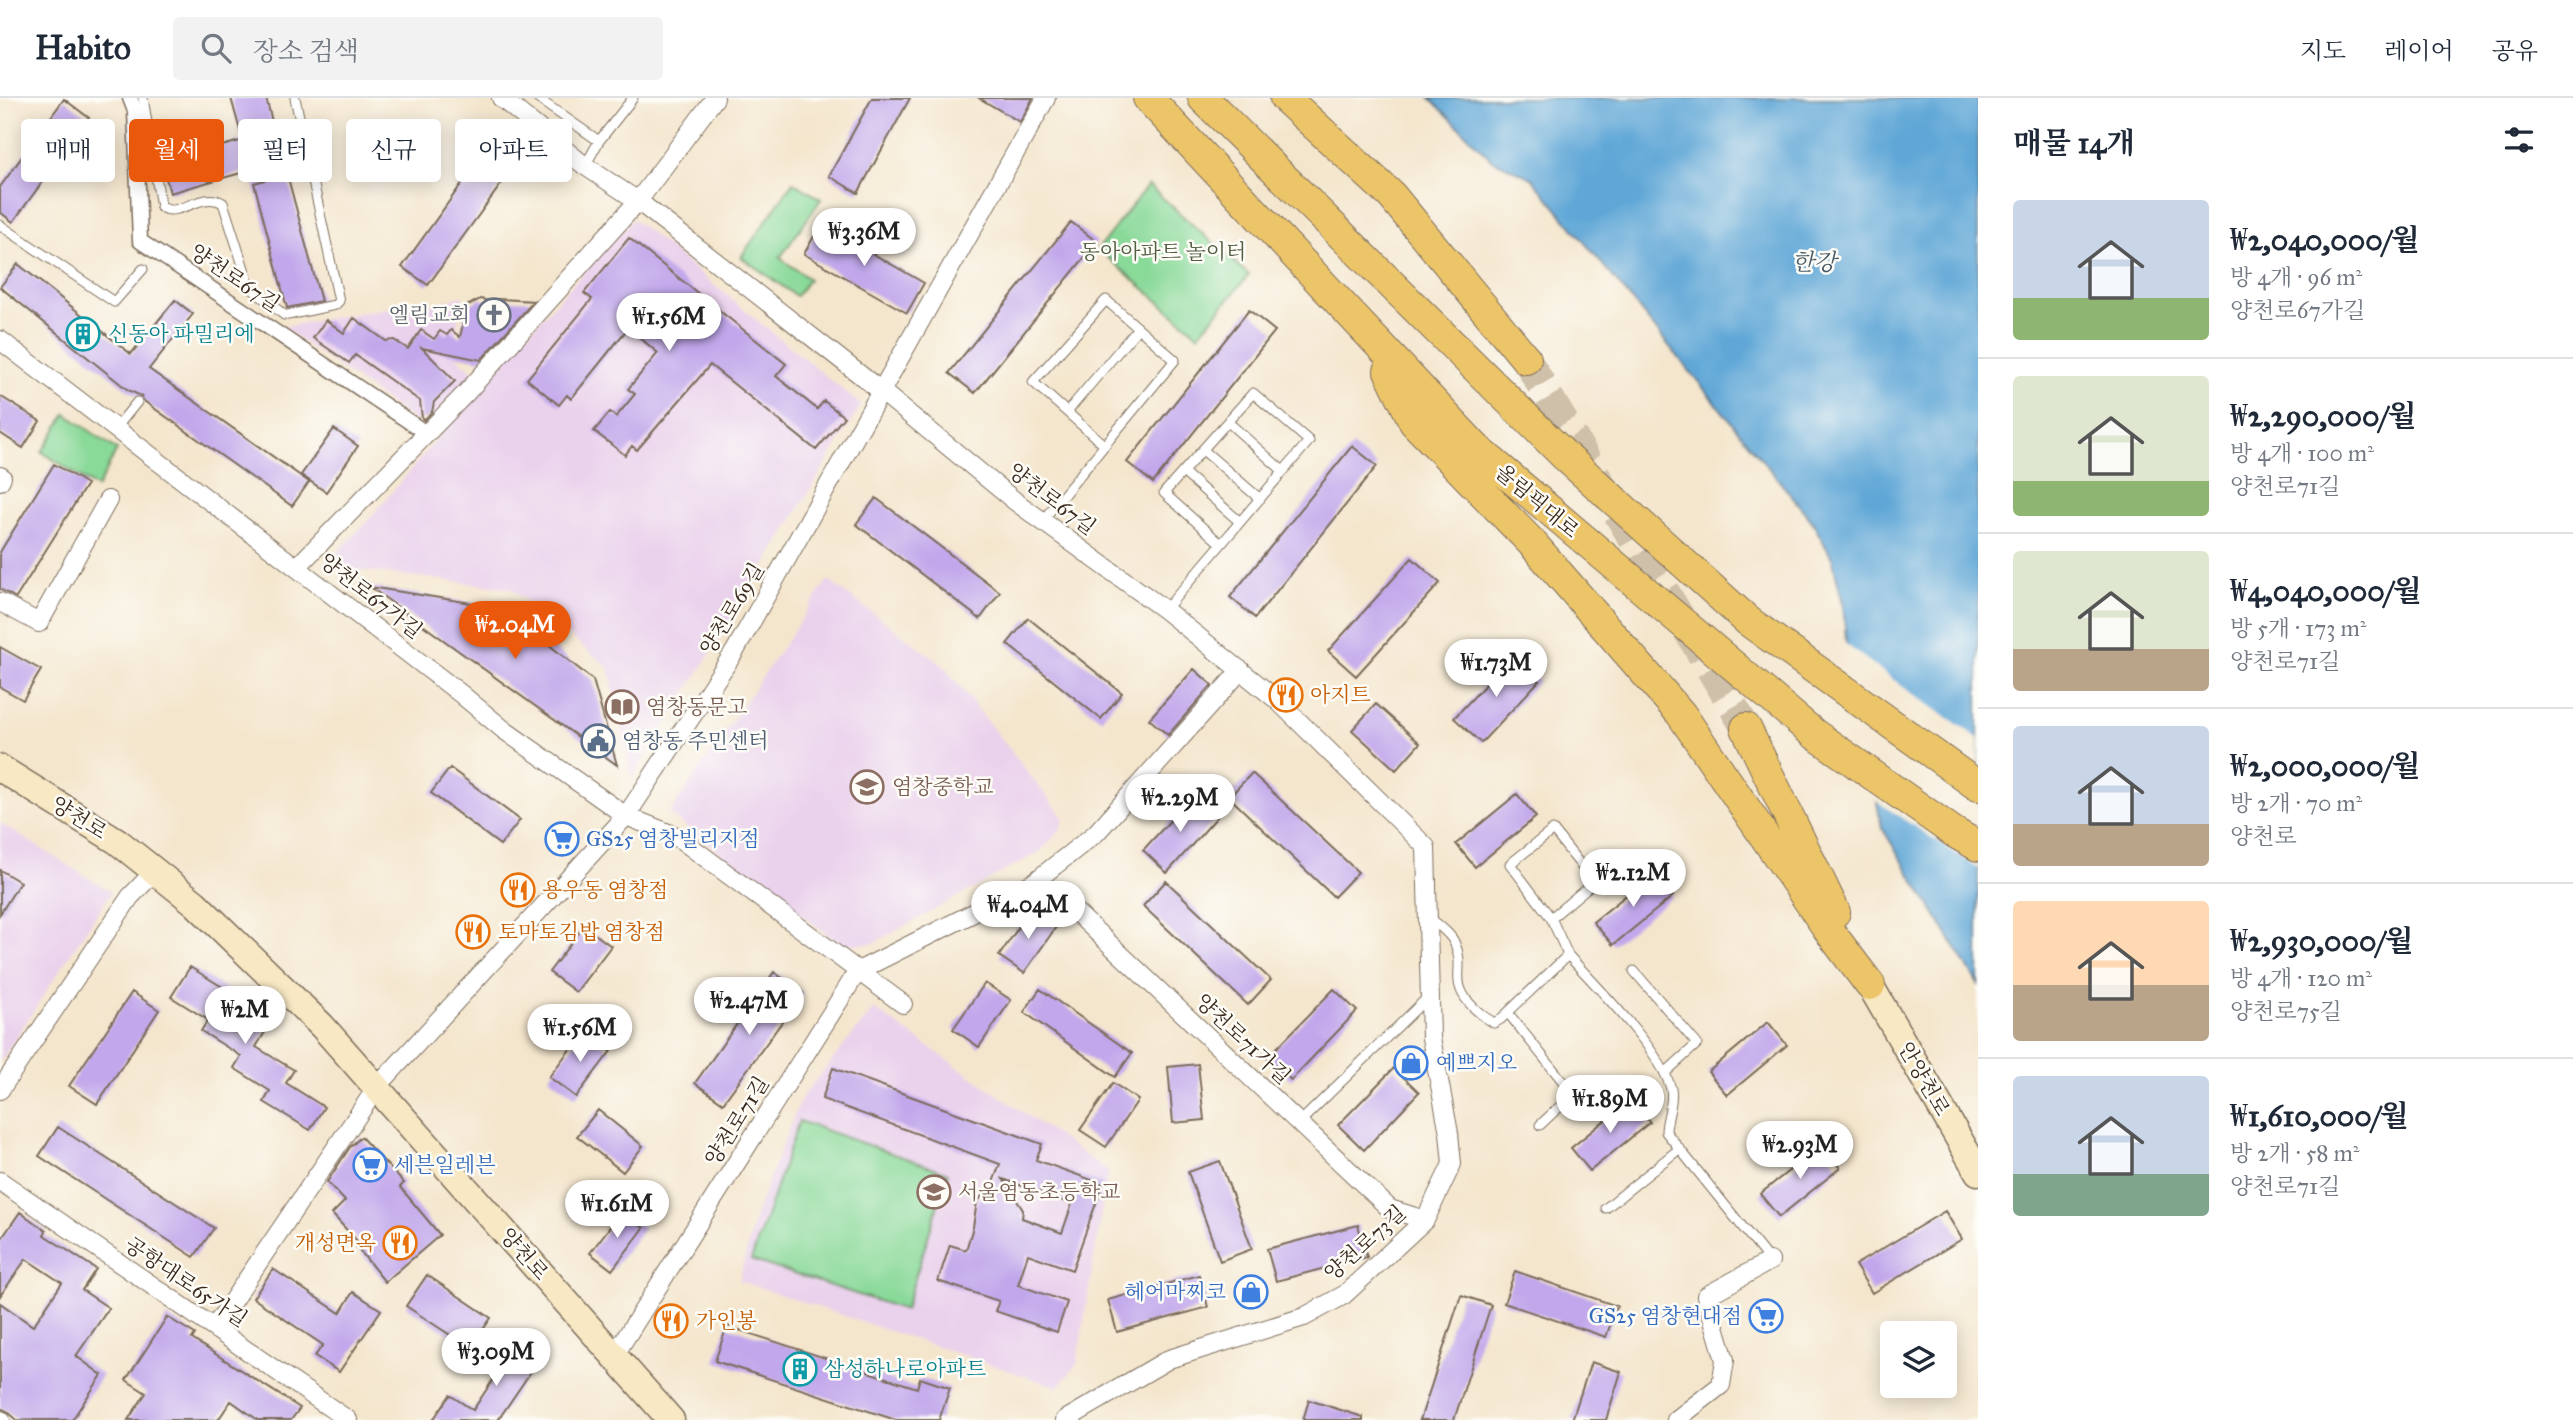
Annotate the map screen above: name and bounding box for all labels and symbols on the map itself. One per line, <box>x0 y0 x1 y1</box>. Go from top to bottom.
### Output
pin: ₩3.36M <box>807 208 921 268</box>
street label: 양천로67길 <box>185 238 285 318</box>
park label: 동아아파트 놀이터 <box>1080 239 1246 265</box>
water label: 한강 <box>1792 248 1840 276</box>
pin: ₩1.56M <box>612 294 726 353</box>
church icon: 엘림교회 <box>475 296 513 334</box>
place label: 엘림교회 <box>389 302 470 328</box>
building icon: 신동아 파밀리에 <box>64 315 102 353</box>
place label: 신동아 파밀리에 <box>108 321 255 347</box>
street label: 양천로67길 <box>1003 458 1101 540</box>
street label: 올림픽대로 <box>1490 458 1584 544</box>
street label: 양천로67가길 <box>314 548 428 644</box>
street label: 양천로69길 <box>694 558 770 660</box>
pin: ₩2.04M <box>458 602 572 661</box>
pin: ₩1.73M <box>1439 640 1553 699</box>
restaurant icon: 아지트 <box>1267 676 1305 714</box>
place label: 아지트 <box>1310 682 1371 708</box>
library icon: 염창동문고 <box>603 688 641 726</box>
place label: 염창동문고 <box>646 694 747 720</box>
public building icon: 염창동 주민센터 <box>579 722 617 760</box>
place label: 염창동 주민센터 <box>622 728 769 754</box>
school or university icon: 염창중학교 <box>848 768 886 806</box>
place label: 염창중학교 <box>892 774 993 800</box>
pin: ₩2.29M <box>1123 774 1237 834</box>
street label: 양천로 <box>46 791 112 845</box>
supermarket icon: GS25 염창빌리지점 <box>543 820 581 858</box>
place label: GS25 염창빌리지점 <box>586 826 760 852</box>
pin: ₩2.12M <box>1576 850 1690 909</box>
restaurant icon: 용우동 염창점 <box>499 871 537 909</box>
place label: 용우동 염창점 <box>542 877 668 903</box>
pin: ₩4.04M <box>971 882 1085 941</box>
restaurant icon: 토마토김밥 염창점 <box>454 913 492 951</box>
place label: 토마토김밥 염창점 <box>498 919 665 945</box>
pin: ₩2.47M <box>692 978 806 1037</box>
pin: ₩2M <box>211 986 279 1046</box>
street label: 양천로71가길 <box>1190 988 1296 1090</box>
pin: ₩1.56M <box>523 1004 637 1064</box>
street label: 안양천로 <box>1892 1037 1956 1121</box>
shop icon: 예쁘지오 <box>1392 1044 1430 1082</box>
place label: 예쁘지오 <box>1436 1050 1517 1076</box>
street label: 양천로71길 <box>699 1071 775 1171</box>
pin: ₩1.89M <box>1553 1076 1667 1135</box>
pin: ₩2.93M <box>1743 1122 1857 1181</box>
supermarket icon: 세븐일레븐 <box>351 1146 389 1184</box>
place label: 세븐일레븐 <box>394 1152 495 1178</box>
school or university icon: 서울염동초등학교 <box>915 1173 953 1211</box>
place label: 서울염동초등학교 <box>958 1179 1120 1205</box>
pin: ₩1.61M <box>560 1180 674 1240</box>
street label: 양천로73길 <box>1319 1200 1411 1286</box>
street label: 양천로 <box>494 1223 554 1285</box>
restaurant icon: 개성면옥 <box>381 1224 419 1262</box>
place label: 개성면옥 <box>295 1230 376 1256</box>
street label: 공항대로65가길 <box>120 1231 252 1333</box>
shop icon: 헤어마찌코 <box>1232 1273 1270 1311</box>
place label: 헤어마찌코 <box>1125 1279 1226 1305</box>
supermarket icon: GS25 염창현대점 <box>1747 1297 1785 1335</box>
restaurant icon: 가인봉 <box>652 1302 690 1340</box>
place label: GS25 염창현대점 <box>1589 1303 1742 1329</box>
place label: 가인봉 <box>696 1308 757 1334</box>
pin: ₩3.09M <box>439 1328 553 1388</box>
building icon: 삼성하나로아파트 <box>781 1350 819 1388</box>
place label: 삼성하나로아파트 <box>824 1356 986 1382</box>

